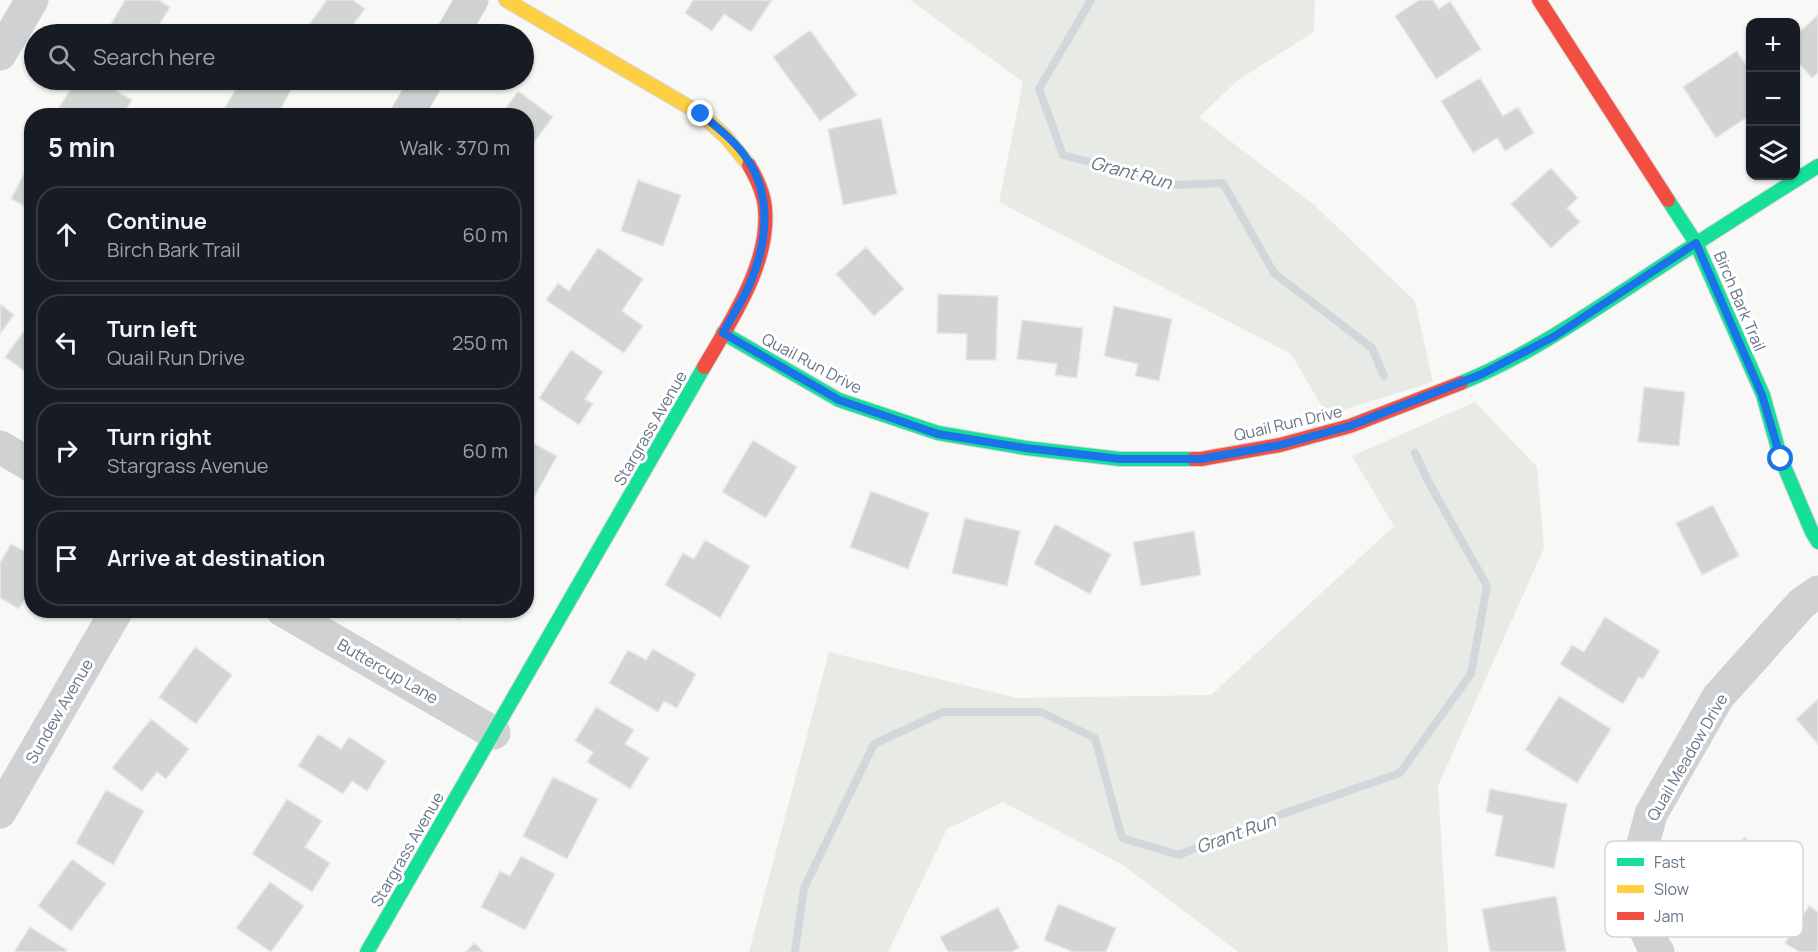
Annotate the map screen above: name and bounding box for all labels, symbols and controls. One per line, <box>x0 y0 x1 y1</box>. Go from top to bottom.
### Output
map controls <box>1746 18 1800 180</box>
button: + <box>1746 18 1800 72</box>
search box <box>24 24 534 90</box>
icon: search <box>45 41 78 74</box>
text: Search here <box>93 42 215 72</box>
button: − <box>1746 72 1800 126</box>
route end <box>687 100 713 126</box>
button: layers <box>1746 126 1800 180</box>
text: 5 min <box>48 129 115 165</box>
text: Walk · 370 m <box>400 134 510 161</box>
water label: Grant Run <box>1088 150 1176 195</box>
text: Continue <box>107 206 207 236</box>
icon: ahead <box>50 218 83 251</box>
text: 60 m <box>462 221 508 248</box>
text: Birch Bark Trail <box>107 236 241 263</box>
street label: Birch Bark Trail <box>1709 248 1771 354</box>
text: Turn left <box>107 314 197 344</box>
icon: left <box>50 326 83 359</box>
street label: Quail Run Drive <box>758 327 866 399</box>
text: 250 m <box>452 329 508 356</box>
text: Quail Run Drive <box>107 344 245 371</box>
street label: Stargrass Avenue <box>608 367 692 489</box>
street label: Quail Run Drive <box>1232 400 1344 446</box>
text: Turn right <box>107 422 212 452</box>
icon: right <box>50 434 83 467</box>
text: 60 m <box>462 437 508 464</box>
route start <box>1767 445 1793 471</box>
text: Stargrass Avenue <box>107 452 269 479</box>
icon: arrive <box>50 542 83 575</box>
text: Arrive at destination <box>107 543 325 573</box>
street label: Buttercup Lane <box>334 633 442 709</box>
street label: Sundew Avenue <box>20 655 98 767</box>
street label: Quail Meadow Drive <box>1642 689 1732 825</box>
street label: Stargrass Avenue <box>365 788 449 910</box>
water label: Grant Run <box>1193 807 1280 859</box>
legend <box>1605 841 1803 937</box>
text: Fast <box>1654 851 1685 873</box>
text: Slow <box>1654 878 1689 900</box>
text: Jam <box>1654 905 1684 927</box>

